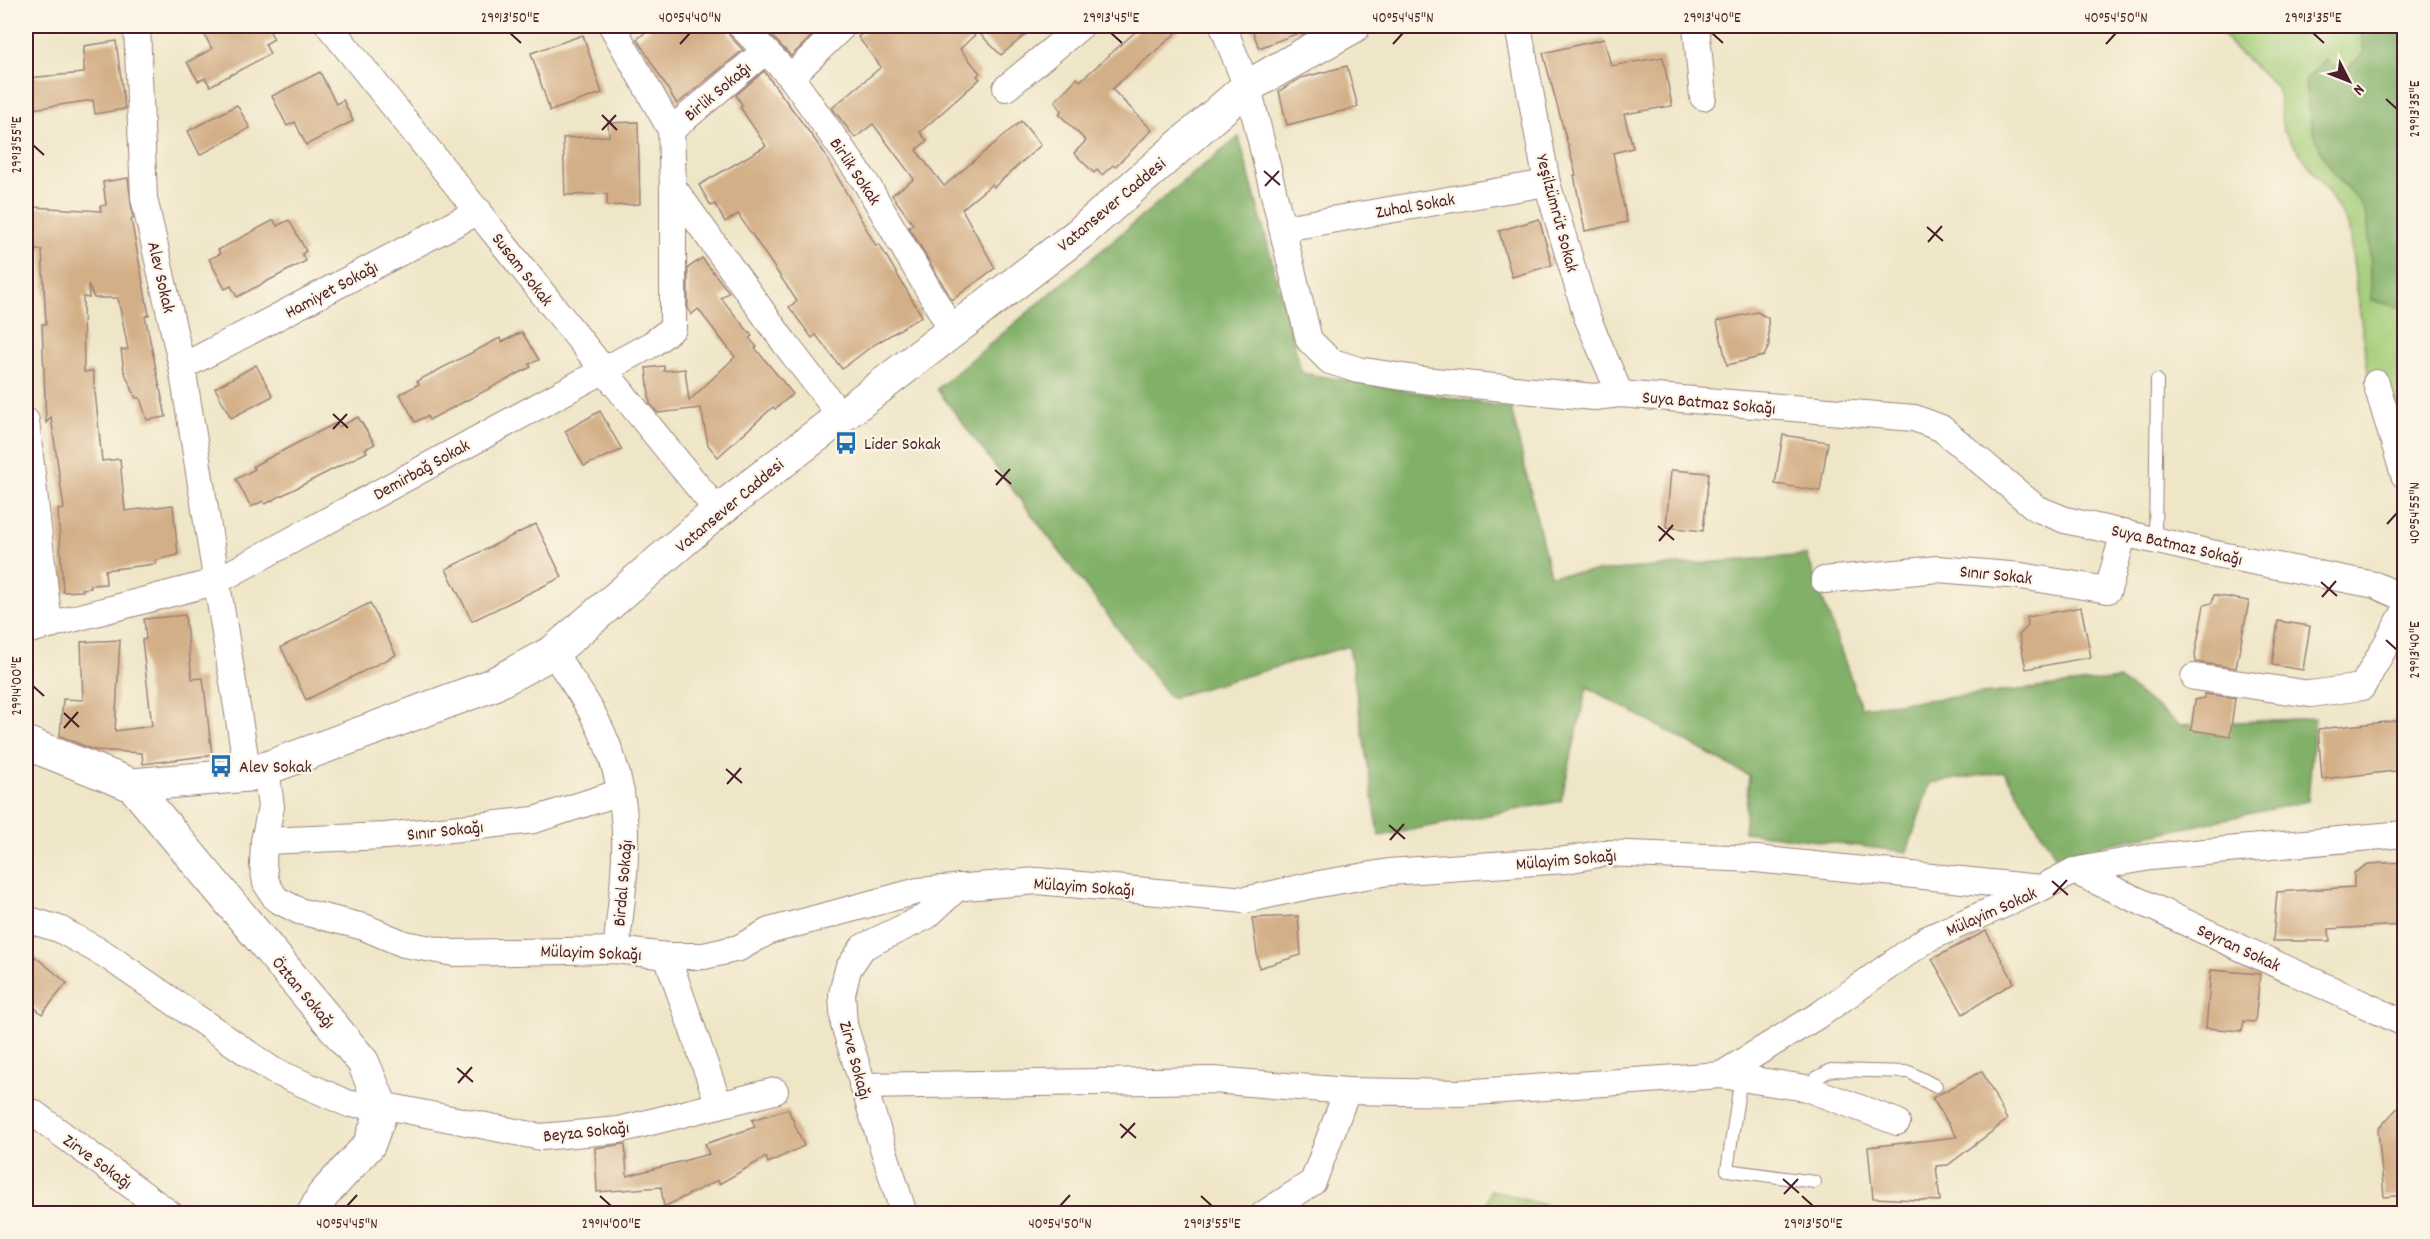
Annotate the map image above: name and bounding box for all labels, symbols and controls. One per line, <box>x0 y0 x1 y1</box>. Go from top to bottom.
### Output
text: 29°13'50"E <box>481 8 539 30</box>
text: 40°54'40"N <box>659 8 721 30</box>
text: 29°13'45"E <box>1083 8 1139 30</box>
text: 40°54'45"N <box>1372 8 1434 30</box>
text: 29°13'40"E <box>1683 8 1741 30</box>
text: 40°54'50"N <box>2084 8 2148 30</box>
text: 29°13'35"E <box>2285 8 2342 30</box>
north arrow <box>2319 51 2379 111</box>
street label: Birlik Sokağı <box>680 57 757 128</box>
text: N <box>2347 79 2369 100</box>
text: 29°13'35"E <box>2405 80 2427 137</box>
text: 29°13'55"E <box>7 116 29 174</box>
street label: Birlik Sokak <box>822 134 886 211</box>
street label: Yeşilzümrüt Sokak <box>1528 152 1583 275</box>
street label: Vatansever Caddesi <box>1053 153 1172 259</box>
street label: Zuhal Sokak <box>1374 188 1457 227</box>
street label: Susam Sokak <box>484 228 558 313</box>
street label: Alev Sokak <box>139 239 180 316</box>
street label: Hamiyet Sokağı <box>281 256 383 326</box>
street label: Suya Batmaz Sokağı <box>1641 386 1777 423</box>
bus stop icon: Lider Sokak <box>833 430 859 456</box>
place label: Lider Sokak <box>864 433 941 458</box>
street label: Demirbağ Sokak <box>369 434 475 508</box>
street label: Vatansever Caddesi <box>671 454 790 560</box>
text: 40°54'55"N <box>2405 482 2427 544</box>
street label: Suya Batmaz Sokağı <box>2108 519 2244 574</box>
street label: Sınır Sokak <box>1958 560 2033 593</box>
text: 29°13'40"E <box>2405 621 2427 679</box>
text: 29°14'00"E <box>7 656 29 716</box>
bus stop icon: Alev Sokak <box>208 753 234 779</box>
place label: Alev Sokak <box>239 756 312 781</box>
street label: Sınır Sokağı <box>406 816 485 849</box>
street label: Birdal Sokağı <box>608 839 641 928</box>
street label: Mülayim Sokağı <box>1515 845 1618 878</box>
street label: Mülayim Sokağı <box>1033 872 1135 904</box>
street label: Mülayim Sokak <box>1943 882 2042 944</box>
street label: Seyran Sokak <box>2192 919 2284 980</box>
street label: Mülayim Sokağı <box>540 940 642 969</box>
street label: Öztan Sokağı <box>265 952 340 1035</box>
street label: Zirve Sokağı <box>831 1019 876 1103</box>
street label: Beyza Sokağı <box>542 1117 630 1150</box>
street label: Zirve Sokağı <box>57 1129 136 1197</box>
text: 40°54'45"N <box>316 1214 378 1236</box>
text: 29°14'00"E <box>581 1214 641 1236</box>
text: 40°54'50"N <box>1028 1214 1092 1236</box>
text: 29°13'55"E <box>1183 1214 1241 1236</box>
text: 29°13'50"E <box>1784 1214 1842 1236</box>

